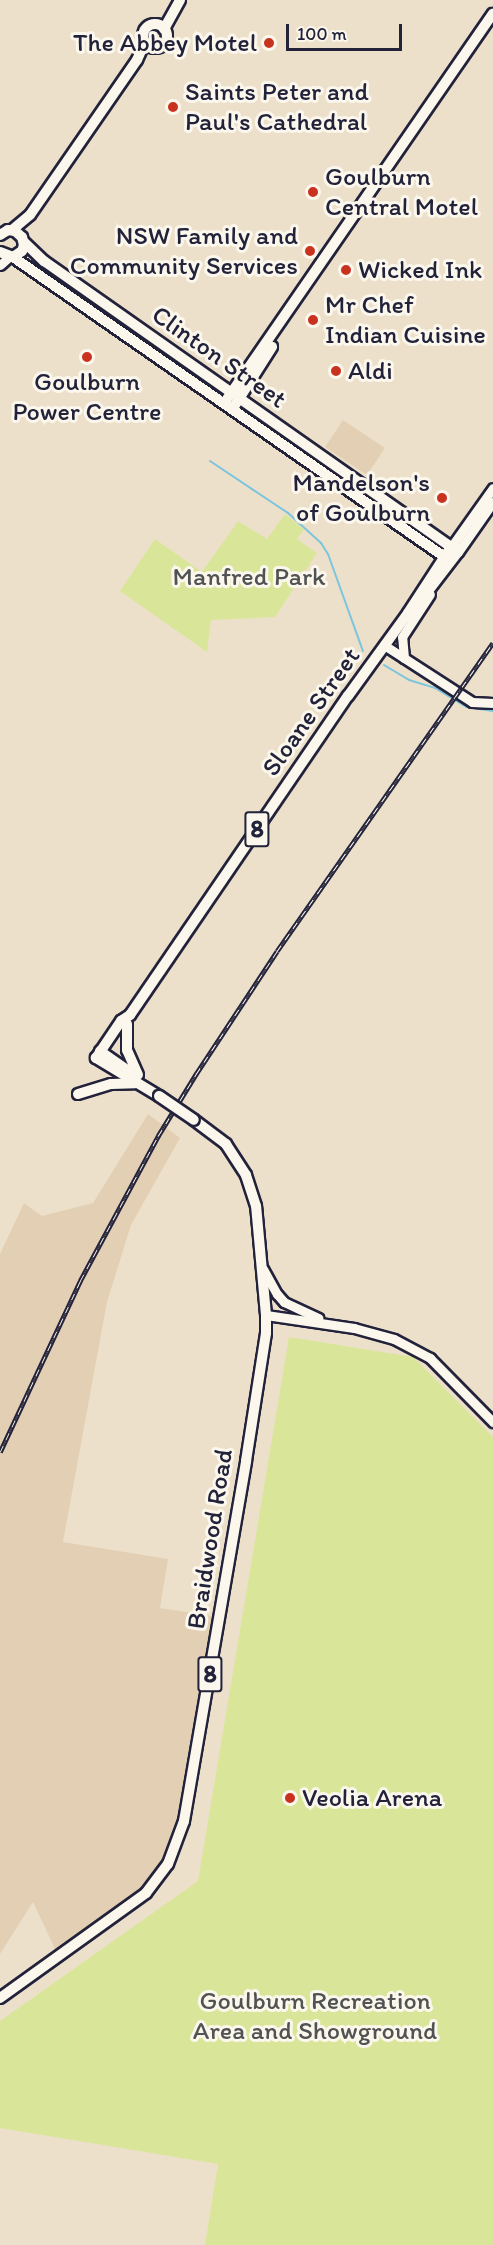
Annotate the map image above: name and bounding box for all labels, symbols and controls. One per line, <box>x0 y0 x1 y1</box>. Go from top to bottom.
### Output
scale bar <box>289 12 404 50</box>
text: 100 m <box>297 23 347 45</box>
place label: The Abbey Motel <box>73 27 257 59</box>
marker: The Abbey Motel <box>262 36 276 50</box>
place label: Saints Peter and Paul's Cathedral <box>185 76 368 138</box>
marker: Saints Peter and Paul's Cathedral <box>166 100 180 114</box>
place label: Goulburn Central Motel <box>325 161 478 222</box>
marker: Goulburn Central Motel <box>306 185 320 199</box>
place label: NSW Family and Community Services <box>69 220 298 282</box>
marker: NSW Family and Community Services <box>303 244 317 258</box>
place label: Wicked Ink <box>358 254 482 286</box>
marker: Wicked Ink <box>339 263 353 277</box>
place label: Mr Chef Indian Cuisine <box>325 289 485 350</box>
street label: Clinton Street <box>146 299 292 415</box>
marker: Mr Chef Indian Cuisine <box>306 313 320 327</box>
marker: Goulburn Power Centre <box>80 350 94 364</box>
place label: Aldi <box>348 355 393 387</box>
marker: Aldi <box>329 364 343 378</box>
place label: Goulburn Power Centre <box>12 366 162 428</box>
place label: Mandelson's of Goulburn <box>293 467 430 528</box>
marker: Mandelson's of Goulburn <box>435 491 449 505</box>
park label: Manfred Park <box>173 561 325 593</box>
street label: Sloane Street <box>255 642 367 782</box>
road number: 8 <box>244 808 270 850</box>
street label: Braidwood Road <box>180 1447 240 1631</box>
road number: 8 <box>196 1653 224 1695</box>
place label: Veolia Arena <box>302 1782 441 1814</box>
marker: Veolia Arena <box>283 1791 297 1805</box>
park label: Goulburn Recreation Area and Showground <box>193 1985 437 2046</box>

